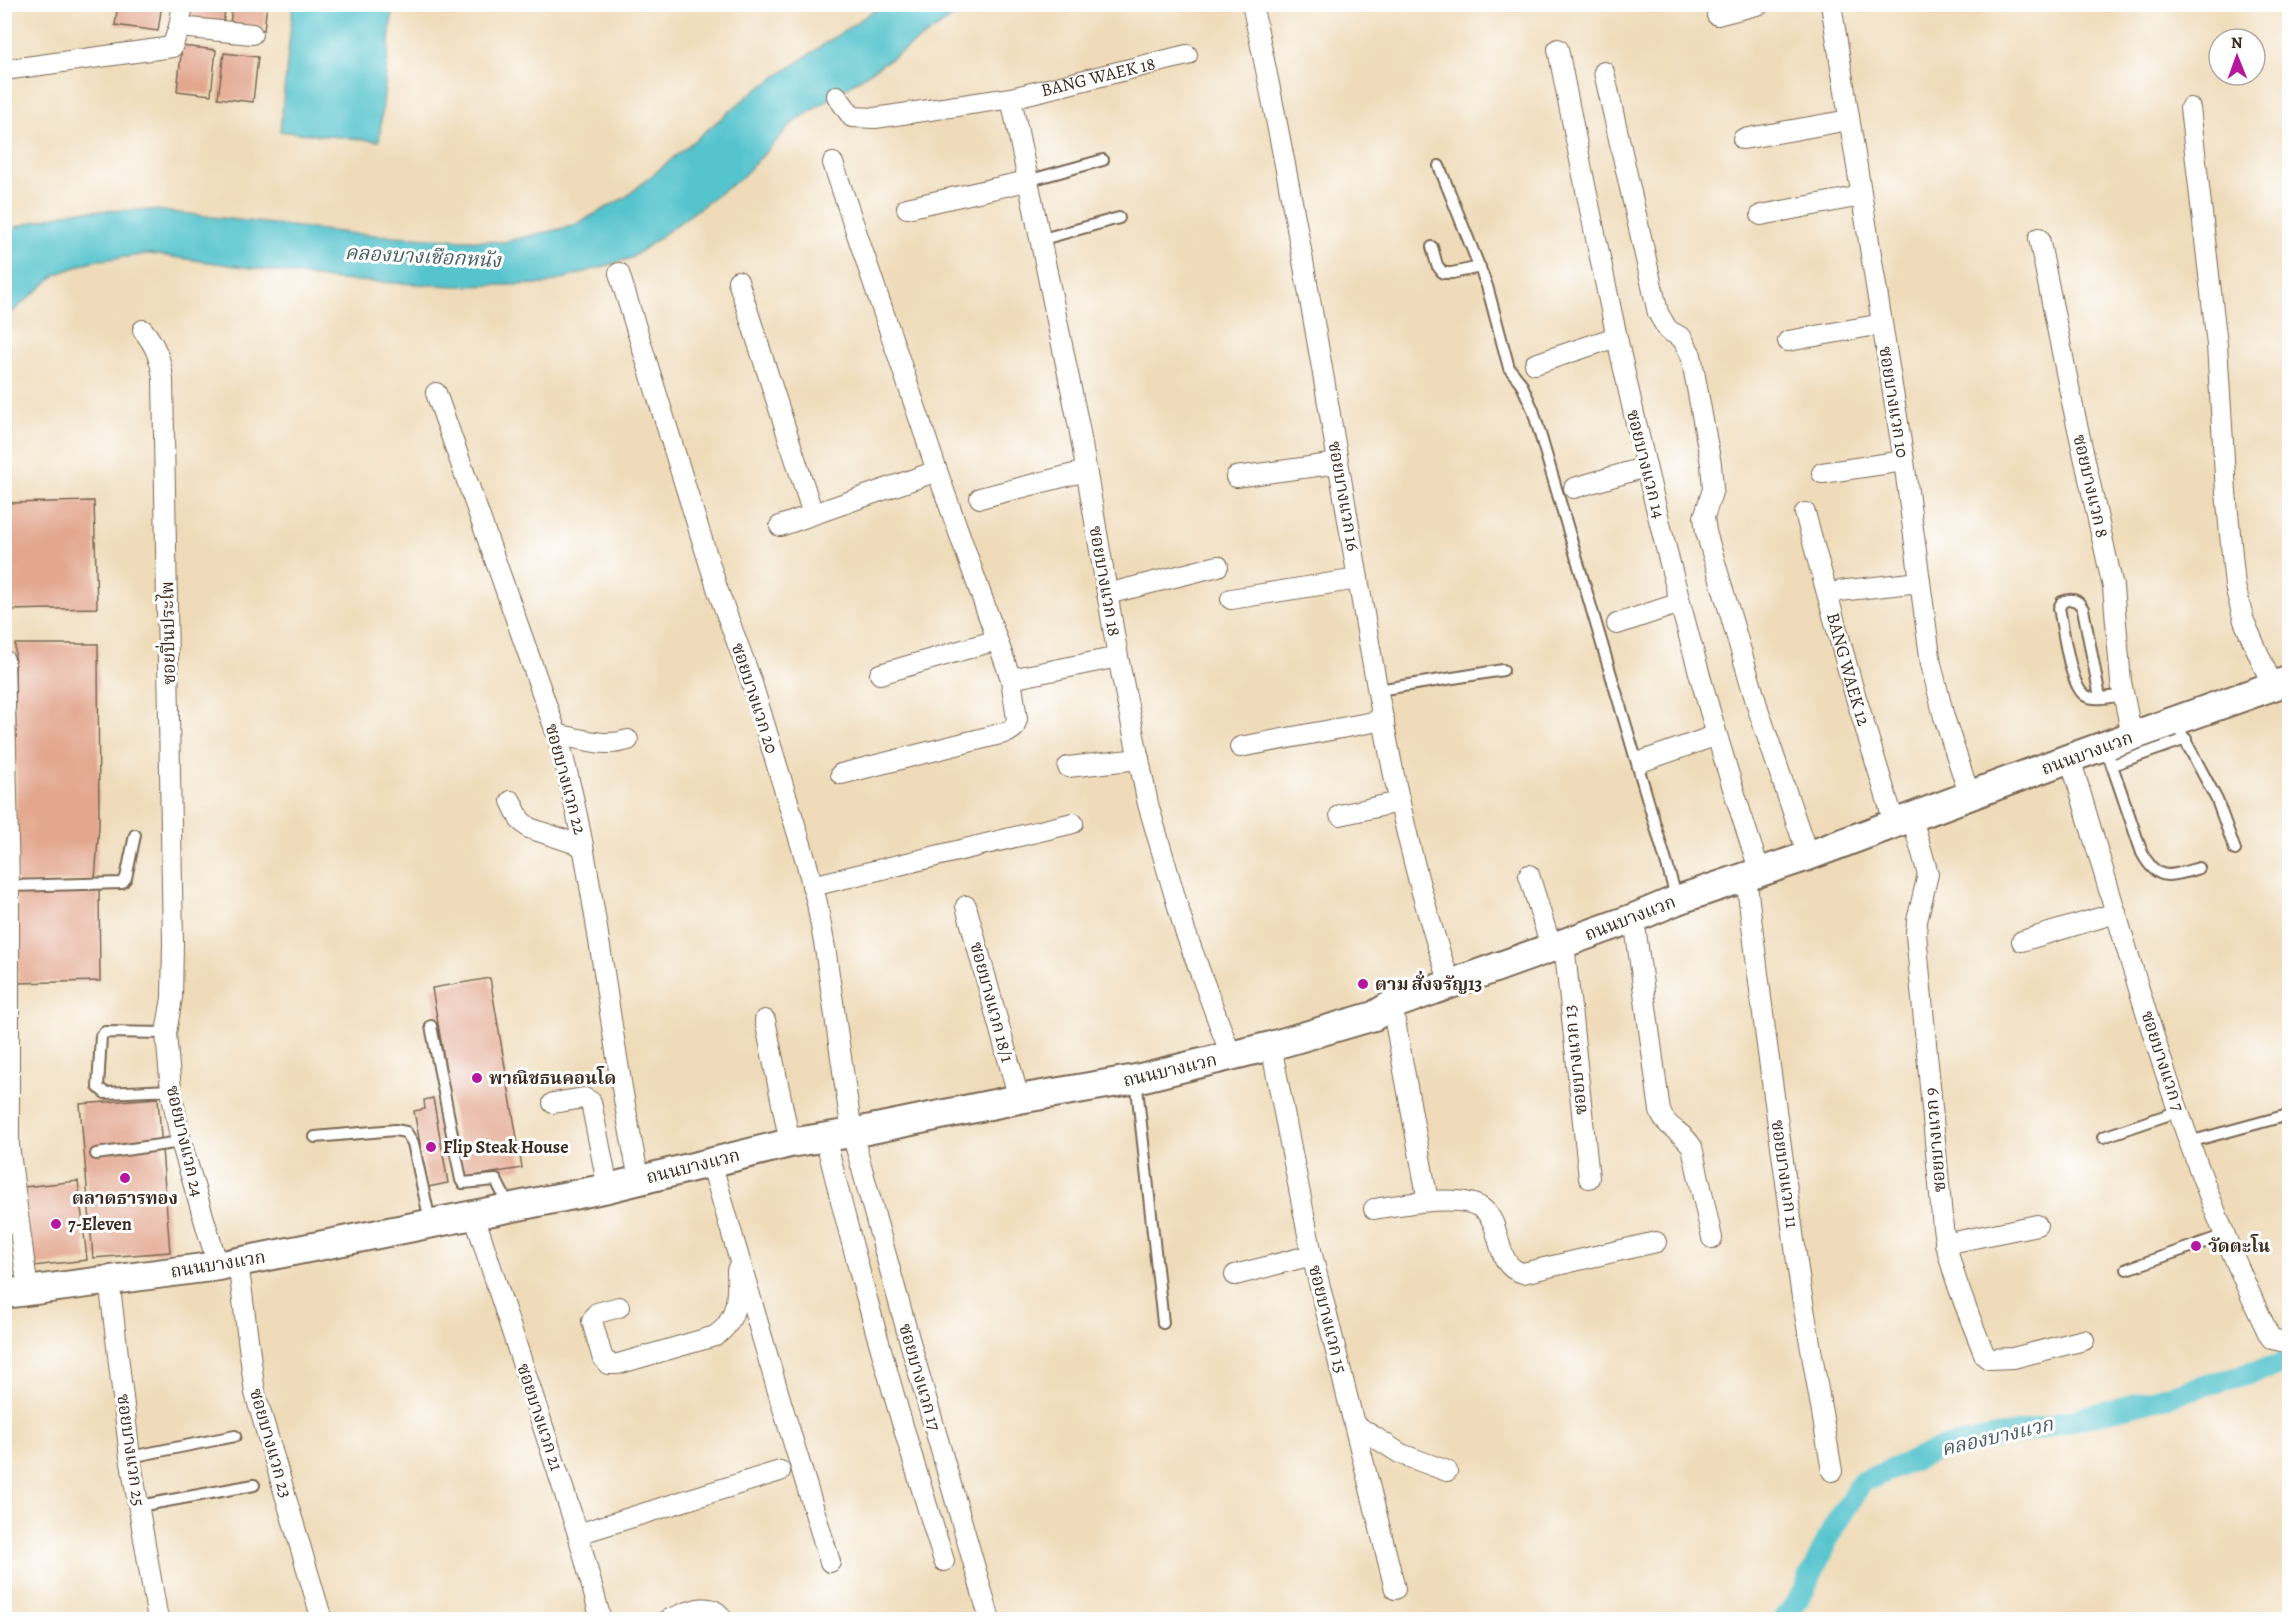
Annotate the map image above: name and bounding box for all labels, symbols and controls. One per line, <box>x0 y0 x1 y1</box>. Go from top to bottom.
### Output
north arrow <box>2207 27 2267 87</box>
text: N <box>2231 32 2243 54</box>
street label: BANG WAEK 18 <box>1039 51 1158 102</box>
water label: คลองบางเชือกหนัง <box>344 239 503 274</box>
street label: ซอยบางแวก 10 <box>1873 345 1915 459</box>
street label: ซอยบางแวก 14 <box>1621 407 1671 521</box>
street label: ซอยบางแวก 8 <box>2067 432 2115 540</box>
street label: ซอยบางแวก 16 <box>1323 439 1365 553</box>
street label: ซอยบางแวก 18 <box>1083 524 1127 638</box>
street label: ซอยปิ่นประไพ <box>153 581 181 685</box>
street label: BANG WAEK 12 <box>1821 610 1876 729</box>
street label: ซอยบางแวก 20 <box>726 640 784 756</box>
street label: ซอยบางแวก 22 <box>540 721 592 838</box>
street label: ถนนบางแวก <box>2038 725 2136 781</box>
street label: ถนนบางแวก <box>1581 890 1679 946</box>
street label: ซอยบางแวก 18/1 <box>964 939 1020 1065</box>
place label: ตาม สั่งจรัญ13 <box>1375 970 1483 996</box>
marker: ตาม สั่งจรัญ13 <box>1356 977 1370 991</box>
street label: ซอยบางแวก 13 <box>1557 1004 1593 1116</box>
street label: ซอยบางแวก 7 <box>2135 1008 2191 1115</box>
street label: ถนนบางแวก <box>1121 1048 1219 1092</box>
place label: พาณิชธนคอนโด <box>489 1066 616 1090</box>
marker: พาณิชธนคอนโด <box>470 1071 484 1085</box>
street label: ซอยบางแวก 24 <box>161 1083 209 1199</box>
street label: ซอยบางแวก 9 <box>1918 1087 1952 1193</box>
street label: ซอยบางแวก 11 <box>1766 1118 1804 1230</box>
place label: Flip Steak House <box>443 1135 569 1159</box>
marker: Flip Steak House <box>424 1140 438 1154</box>
street label: ถนนบางแวก <box>644 1143 742 1189</box>
marker: ตลาดธารทอง <box>118 1171 132 1185</box>
place label: ตลาดธารทอง <box>72 1186 178 1210</box>
place label: 7-Eleven <box>68 1212 132 1236</box>
marker: 7-Eleven <box>49 1217 63 1231</box>
place label: วัดตะโน <box>2208 1234 2270 1258</box>
marker: วัดตะโน <box>2189 1239 2203 1253</box>
street label: ถนนบางแวก <box>169 1245 267 1283</box>
street label: ซอยบางแวก 15 <box>1303 1262 1353 1376</box>
street label: ซอยบางแวก 17 <box>893 1321 947 1434</box>
street label: ซอยบางแวก 21 <box>511 1360 569 1474</box>
street label: ซอยบางแวก 23 <box>244 1385 298 1501</box>
street label: ซอยบางแวก 25 <box>111 1392 151 1508</box>
water label: คลองบางแวก <box>1938 1410 2057 1462</box>

